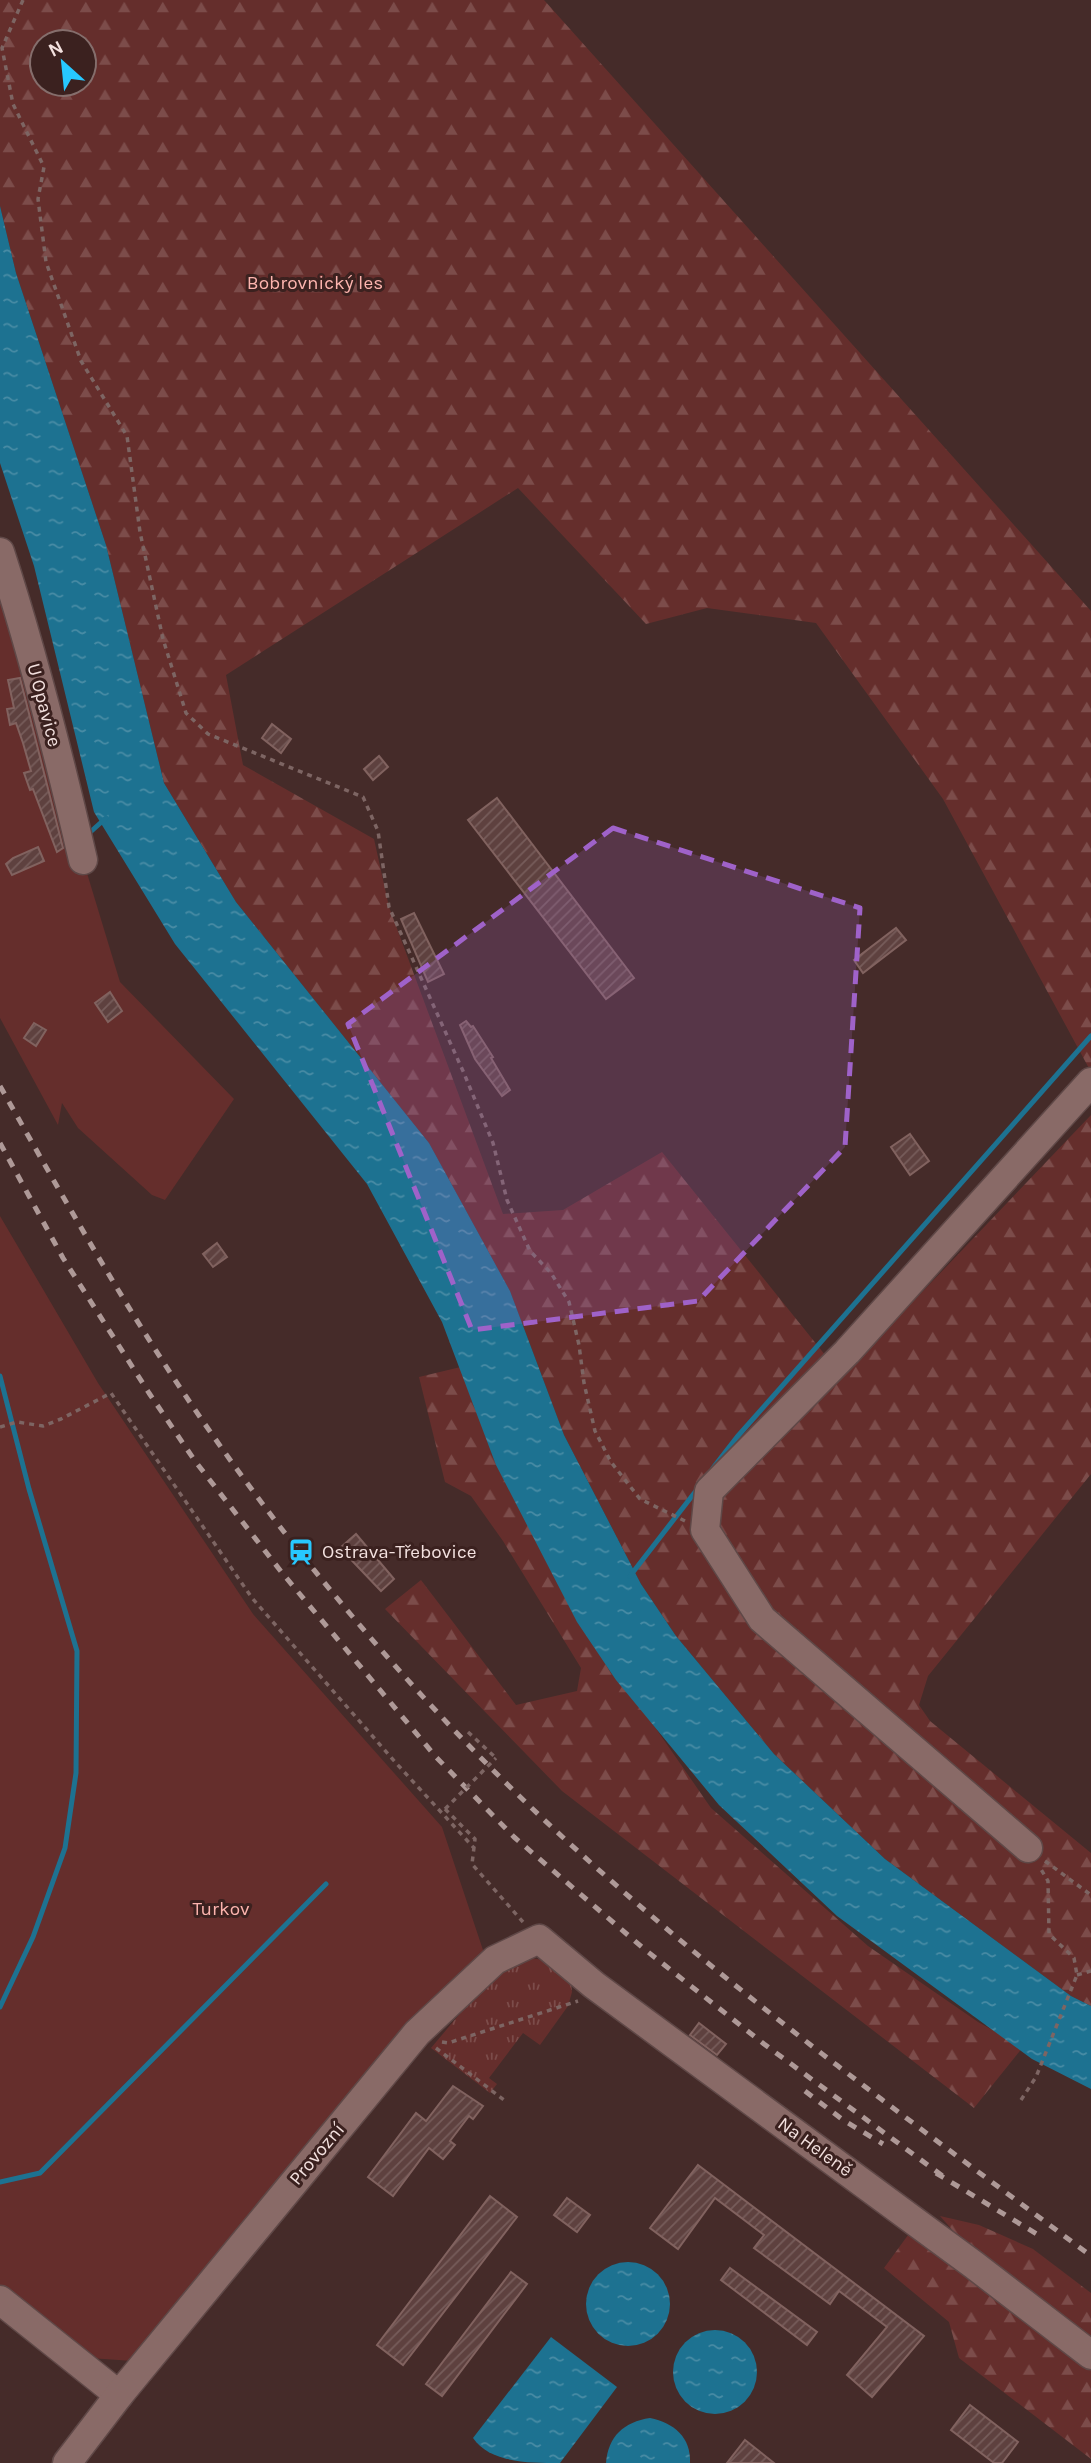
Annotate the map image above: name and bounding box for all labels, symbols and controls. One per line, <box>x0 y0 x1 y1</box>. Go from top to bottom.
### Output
north arrow <box>28 28 98 98</box>
text: N <box>45 36 67 62</box>
park label: Bobrovnický les <box>247 272 383 294</box>
street label: U Opavice <box>22 661 66 749</box>
station icon: Ostrava-Třebovice <box>286 1537 316 1567</box>
place label: Ostrava-Třebovice <box>322 1541 477 1563</box>
park label: Turkov <box>192 1898 250 1920</box>
street label: Na Heleně <box>773 2113 857 2181</box>
street label: Provozní <box>285 2118 349 2189</box>

